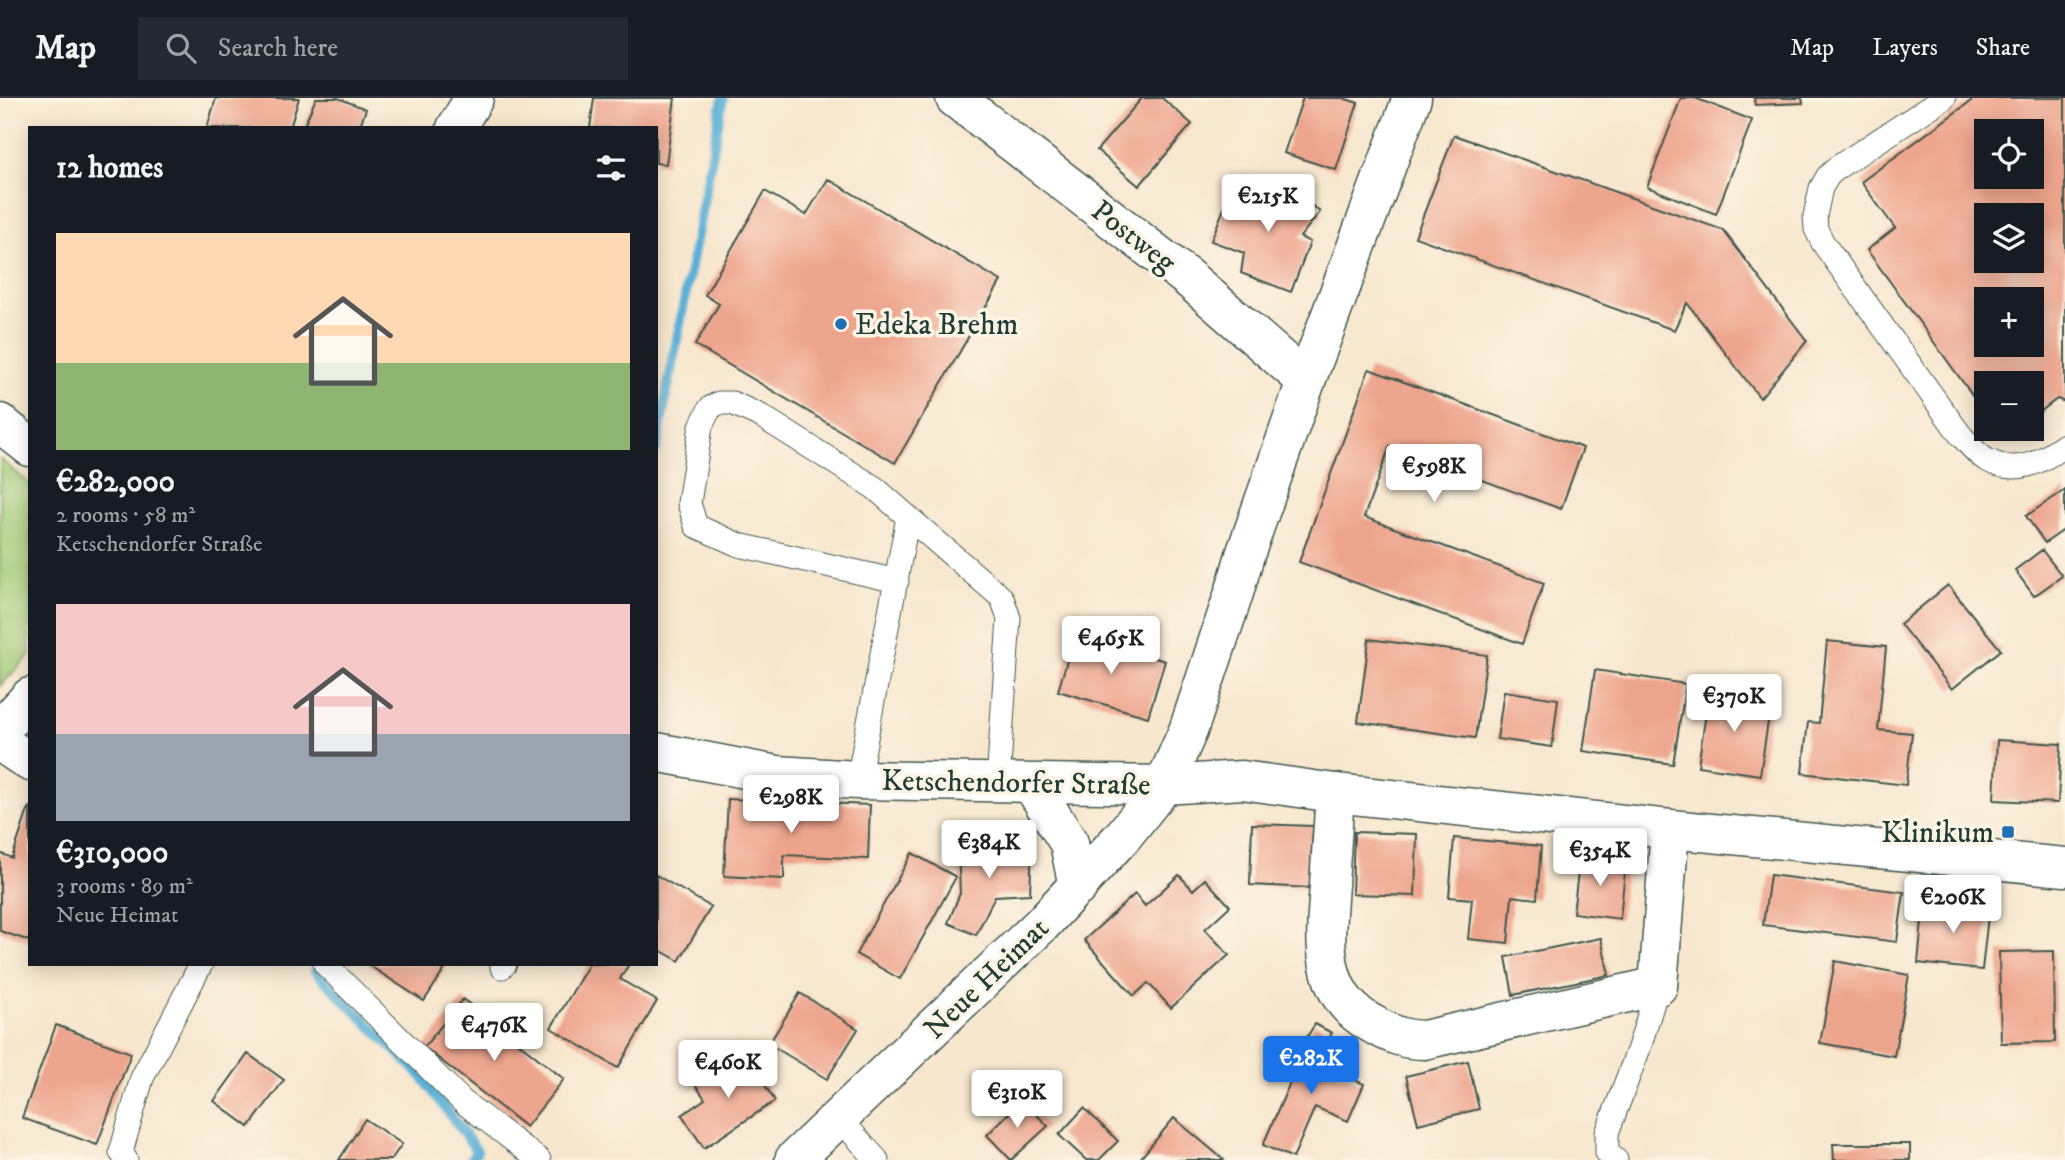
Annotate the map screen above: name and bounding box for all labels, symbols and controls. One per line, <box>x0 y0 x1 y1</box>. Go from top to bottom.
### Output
search box <box>138 17 628 80</box>
text: Map <box>35 28 96 69</box>
icon: search <box>162 29 200 67</box>
text: Search here <box>218 32 338 65</box>
text: Map <box>1790 33 1834 63</box>
text: Layers <box>1872 33 1938 63</box>
text: Share <box>1976 33 2030 63</box>
map controls <box>1974 119 2044 441</box>
button: locate <box>1974 119 2044 189</box>
icon: filters <box>592 149 630 187</box>
text: 12 homes <box>56 150 163 187</box>
pin: €215K <box>1219 174 1317 234</box>
text: €215K <box>1238 182 1298 211</box>
street label: Postweg <box>1083 193 1183 282</box>
button: layers <box>1974 203 2044 273</box>
icon: home <box>280 278 406 404</box>
button: + <box>1974 287 2044 357</box>
place label: Edeka Brehm <box>855 307 1018 344</box>
marker: Edeka Brehm <box>833 316 849 332</box>
button: − <box>1974 371 2044 441</box>
pin: €598K <box>1385 444 1483 504</box>
text: €598K <box>1402 452 1466 481</box>
text: €282,000 <box>56 464 175 501</box>
text: 2 rooms · 58 m² <box>56 501 195 530</box>
text: Ketschendorfer Straße <box>56 530 262 559</box>
pin: €465K <box>1062 616 1160 676</box>
text: €465K <box>1078 624 1144 653</box>
icon: home <box>280 649 406 775</box>
pin: €370K <box>1685 674 1783 734</box>
text: €370K <box>1703 682 1765 711</box>
street label: Ketschendorfer Straße <box>881 763 1151 804</box>
pin: €298K <box>742 776 840 835</box>
text: €298K <box>759 783 823 812</box>
place label: Klinikum <box>1881 815 1994 852</box>
pin: €384K <box>940 820 1038 880</box>
marker: Klinikum <box>2000 824 2016 840</box>
text: €384K <box>958 828 1020 857</box>
pin: €354K <box>1551 828 1649 888</box>
text: €310,000 <box>56 835 168 872</box>
text: €354K <box>1569 836 1631 865</box>
text: 3 rooms · 89 m² <box>56 872 193 901</box>
pin: €206K <box>1904 876 2002 935</box>
text: €206K <box>1920 883 1986 912</box>
text: Neue Heimat <box>56 901 178 930</box>
street label: Neue Heimat <box>917 910 1057 1048</box>
pin: €476K <box>445 1004 543 1063</box>
text: €476K <box>461 1011 527 1040</box>
pin: €282K <box>1262 1037 1360 1096</box>
pin: €460K <box>679 1040 777 1100</box>
text: €282K <box>1279 1044 1343 1073</box>
text: €460K <box>694 1048 762 1077</box>
pin: €310K <box>968 1070 1066 1130</box>
text: €310K <box>988 1078 1046 1107</box>

